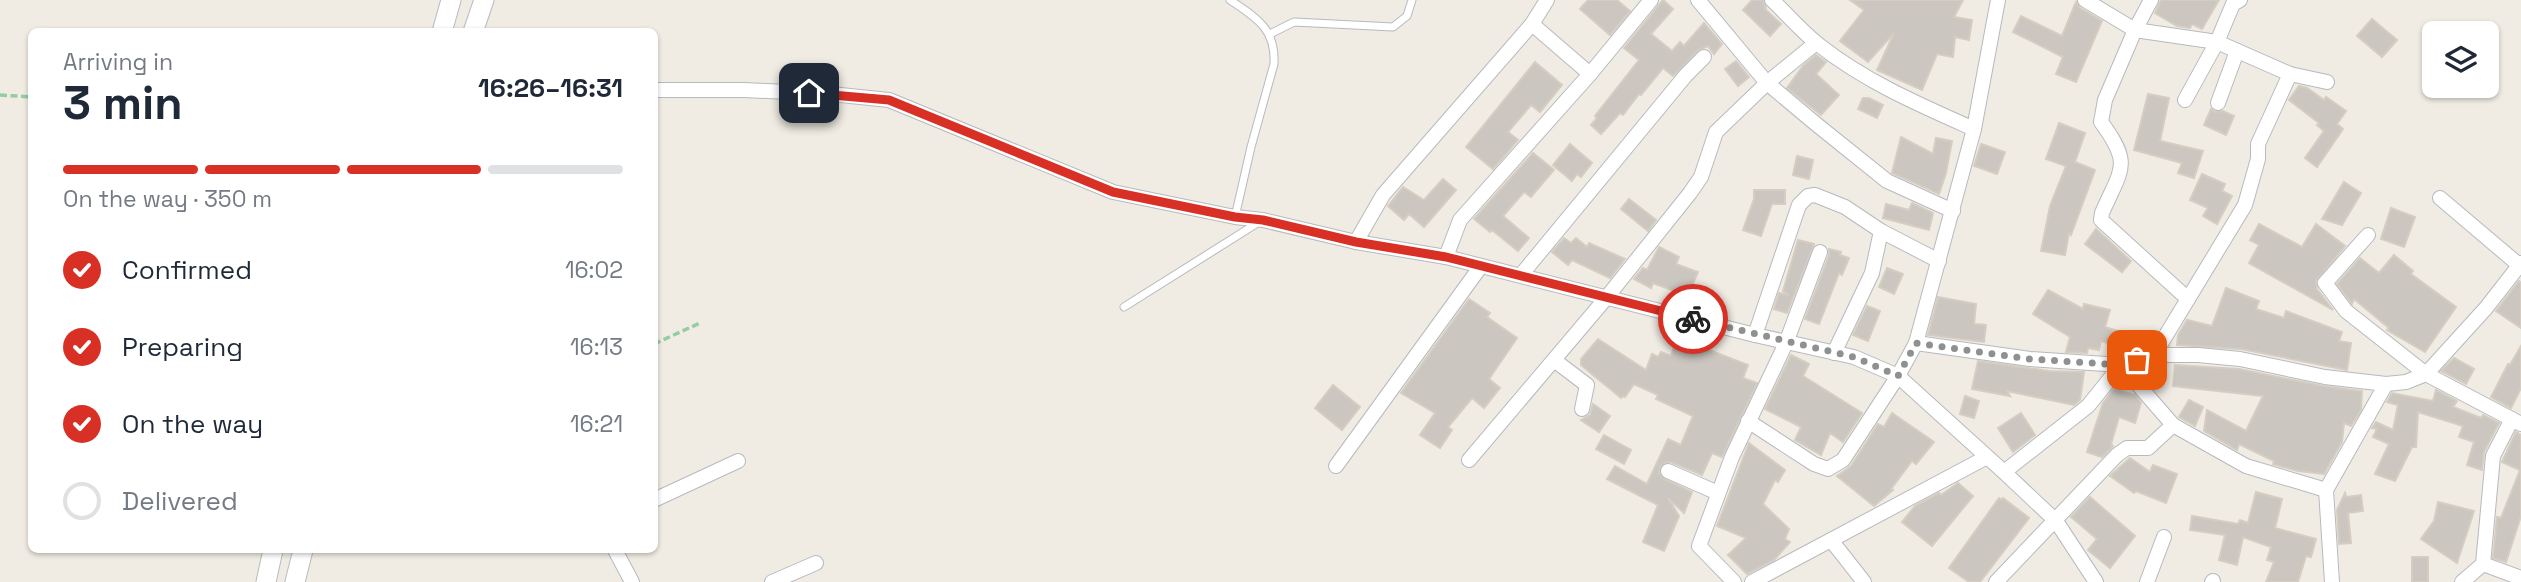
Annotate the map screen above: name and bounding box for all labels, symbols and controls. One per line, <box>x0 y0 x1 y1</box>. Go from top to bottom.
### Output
map controls <box>2422 21 2499 98</box>
button: layers <box>2422 21 2499 98</box>
text: Arriving in <box>63 47 173 77</box>
pin <box>779 63 839 123</box>
text: 16:26–16:31 <box>478 71 623 105</box>
text: 3 min <box>63 74 183 132</box>
icon: home <box>790 74 828 112</box>
text: On the way · 350 m <box>63 184 272 214</box>
icon: check <box>63 251 101 289</box>
text: Confirmed <box>122 253 252 287</box>
text: 16:02 <box>565 255 623 285</box>
courier <box>1658 284 1728 354</box>
icon: bike <box>1674 300 1712 338</box>
icon: check <box>63 328 101 366</box>
text: Preparing <box>122 330 243 364</box>
pin <box>2107 330 2167 390</box>
text: 16:13 <box>570 332 623 362</box>
icon: bag <box>2118 341 2156 379</box>
icon: check <box>63 405 101 443</box>
text: On the way <box>122 407 263 441</box>
text: 16:21 <box>570 409 623 439</box>
text: Delivered <box>122 484 238 518</box>

